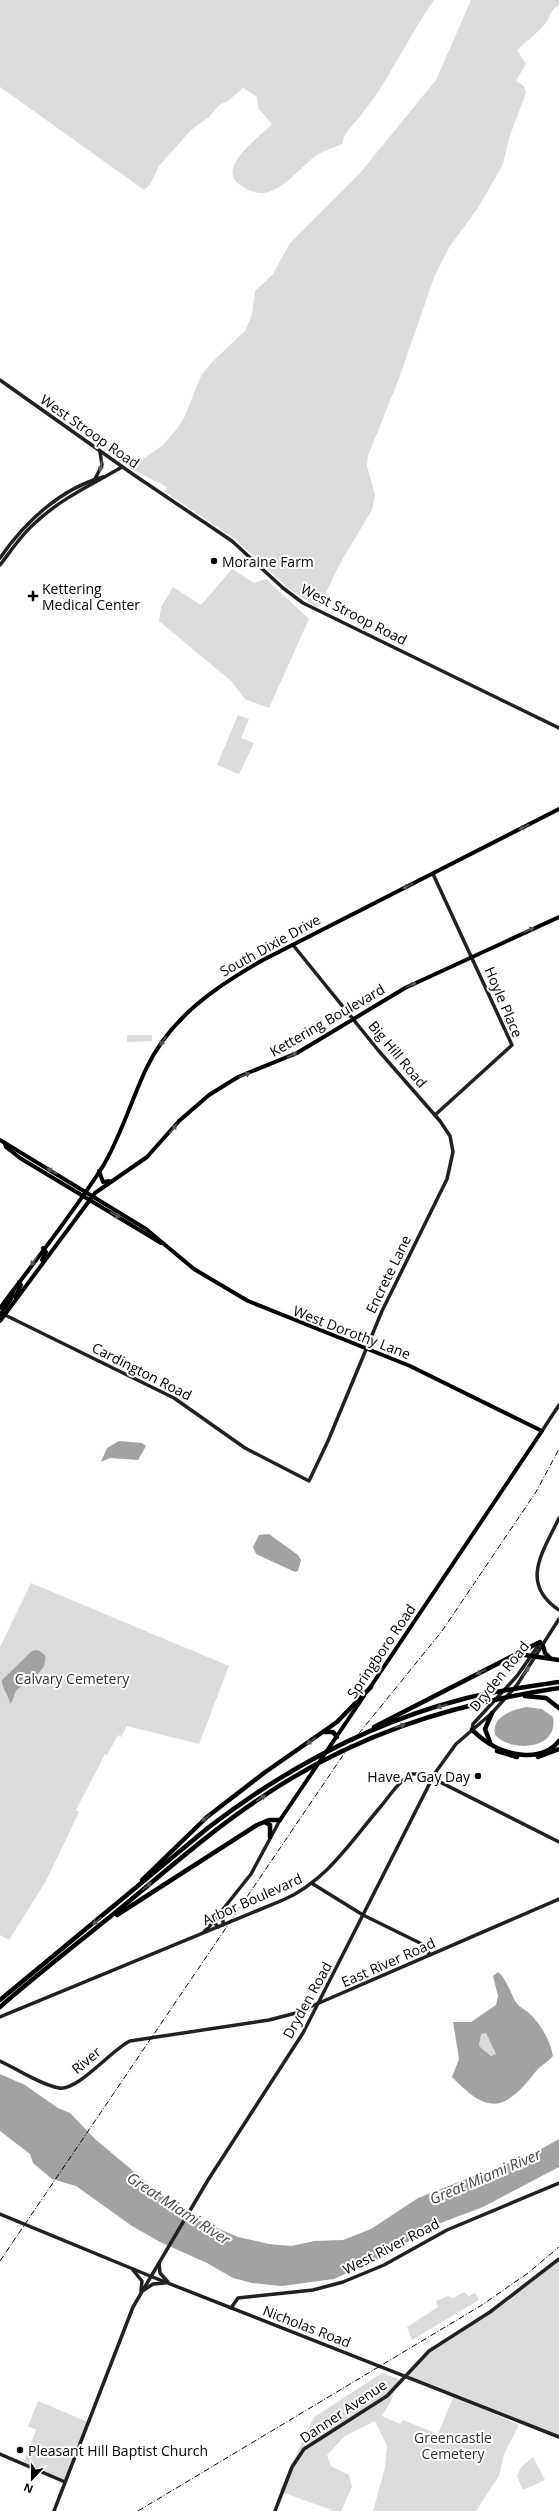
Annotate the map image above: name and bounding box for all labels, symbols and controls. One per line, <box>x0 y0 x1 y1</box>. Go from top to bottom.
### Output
street label: West Stroop Road <box>37 390 143 472</box>
one-way arrow <box>98 459 104 472</box>
place label: Moraine Farm <box>222 552 314 571</box>
marker: Moraine Farm <box>209 556 219 566</box>
place label: Kettering Medical Center <box>42 579 140 614</box>
street label: West Stroop Road <box>298 579 410 649</box>
marker: Kettering Medical Center <box>27 590 39 602</box>
one-way arrow <box>518 824 530 830</box>
one-way arrow <box>402 883 414 889</box>
street label: South Dixie Drive <box>216 909 324 981</box>
one-way arrow <box>523 927 535 934</box>
street label: Hoyle Place <box>481 964 527 1040</box>
street label: Kettering Boulevard <box>266 979 388 1061</box>
one-way arrow <box>405 982 417 988</box>
street label: Big Hill Road <box>364 1017 432 1091</box>
one-way arrow <box>159 1035 167 1046</box>
one-way arrow <box>287 1052 298 1059</box>
one-way arrow <box>239 1071 251 1077</box>
one-way arrow <box>169 1123 177 1134</box>
one-way arrow <box>47 1167 57 1175</box>
one-way arrow <box>109 1212 121 1219</box>
street label: Encrete Lane <box>361 1232 415 1316</box>
one-way arrow <box>30 1255 38 1266</box>
street label: West Dorothy Lane <box>290 1301 414 1363</box>
street label: Cardington Road <box>89 1338 195 1404</box>
street label: Springboro Road <box>342 1600 420 1702</box>
street label: Dryden Road <box>465 1637 533 1715</box>
one-way arrow <box>522 1666 530 1676</box>
park label: Calvary Cemetery <box>15 1669 130 1688</box>
one-way arrow <box>475 1669 487 1676</box>
one-way arrow <box>435 1703 447 1709</box>
one-way arrow <box>394 1723 406 1729</box>
one-way arrow <box>306 1737 316 1745</box>
place label: Have A Gay Day <box>367 1767 471 1786</box>
marker: Have A Gay Day <box>473 1771 483 1781</box>
one-way arrow <box>256 1794 266 1802</box>
one-way arrow <box>202 1813 211 1822</box>
street label: Arbor Boulevard <box>199 1868 305 1930</box>
one-way arrow <box>142 1882 153 1891</box>
one-way arrow <box>91 1916 102 1925</box>
street label: East River Road <box>338 1933 438 1991</box>
street label: Dryden Road <box>278 1958 336 2042</box>
street label: River <box>67 2042 105 2078</box>
water label: Great Miami River <box>426 2143 545 2208</box>
water label: Great Miami River <box>124 2167 235 2249</box>
street label: West River Road <box>340 2213 442 2279</box>
street label: Nicholas Road <box>260 2300 354 2352</box>
street label: Danner Avenue <box>296 2375 390 2447</box>
park label: Greencastle Cemetery <box>414 2428 492 2463</box>
place label: Pleasant Hill Baptist Church <box>28 2441 208 2460</box>
marker: Pleasant Hill Baptist Church <box>15 2445 25 2455</box>
north arrow <box>12 2459 52 2499</box>
text: N <box>21 2480 35 2497</box>

